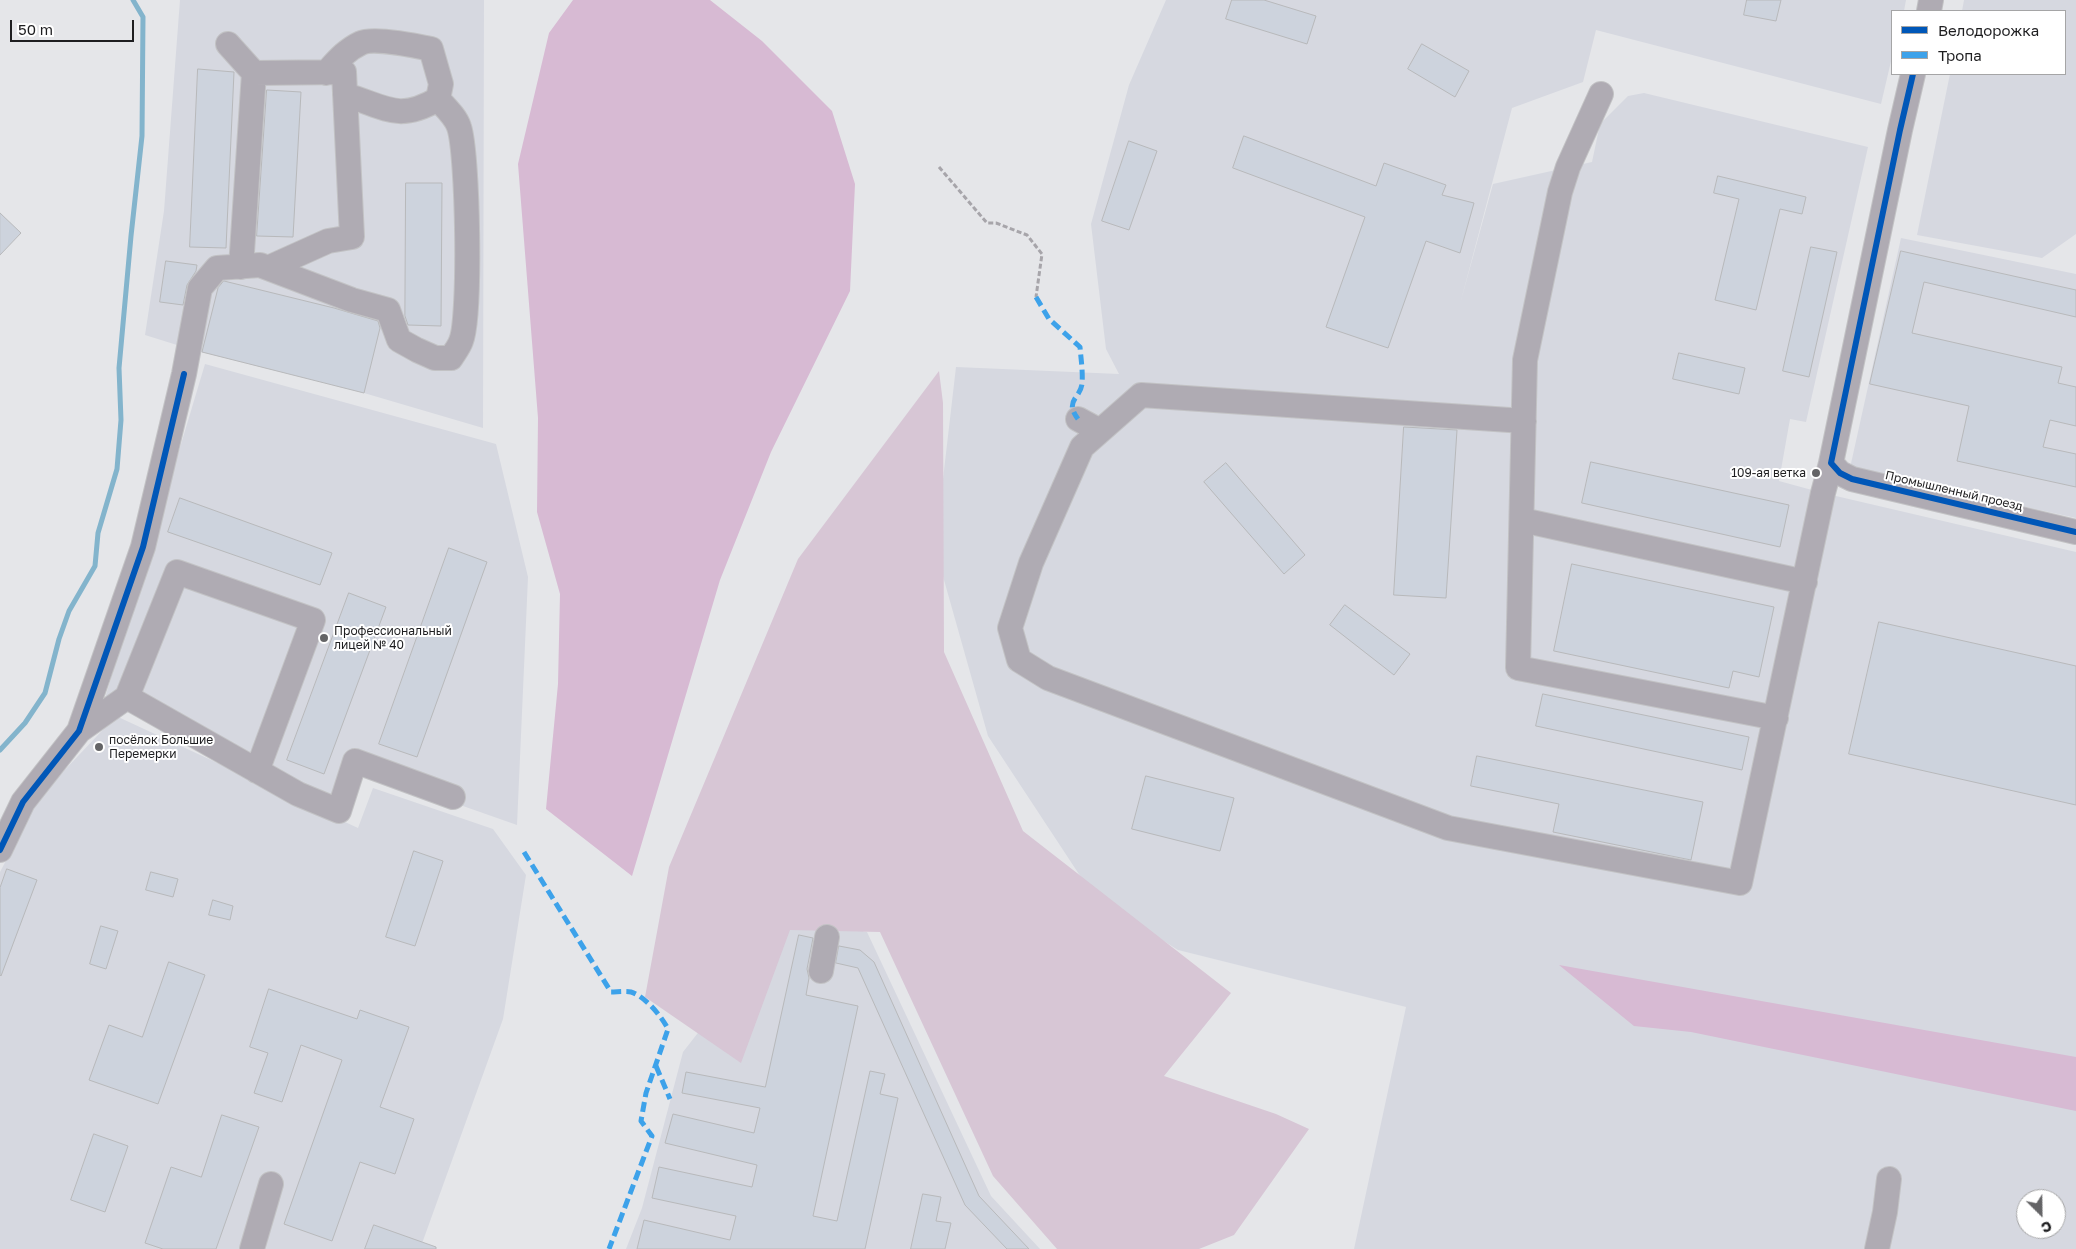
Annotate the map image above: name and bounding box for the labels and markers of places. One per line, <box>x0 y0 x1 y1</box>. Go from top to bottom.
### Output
place label: 109-ая ветка <box>1731 466 1806 480</box>
marker: 109-ая ветка <box>1810 467 1822 479</box>
place label: Профессиональный лицей № 40 <box>334 624 452 652</box>
marker: Профессиональный лицей № 40 <box>318 632 330 644</box>
place label: посёлок Большие Перемерки <box>109 733 213 761</box>
marker: посёлок Большие Перемерки <box>93 741 105 753</box>

